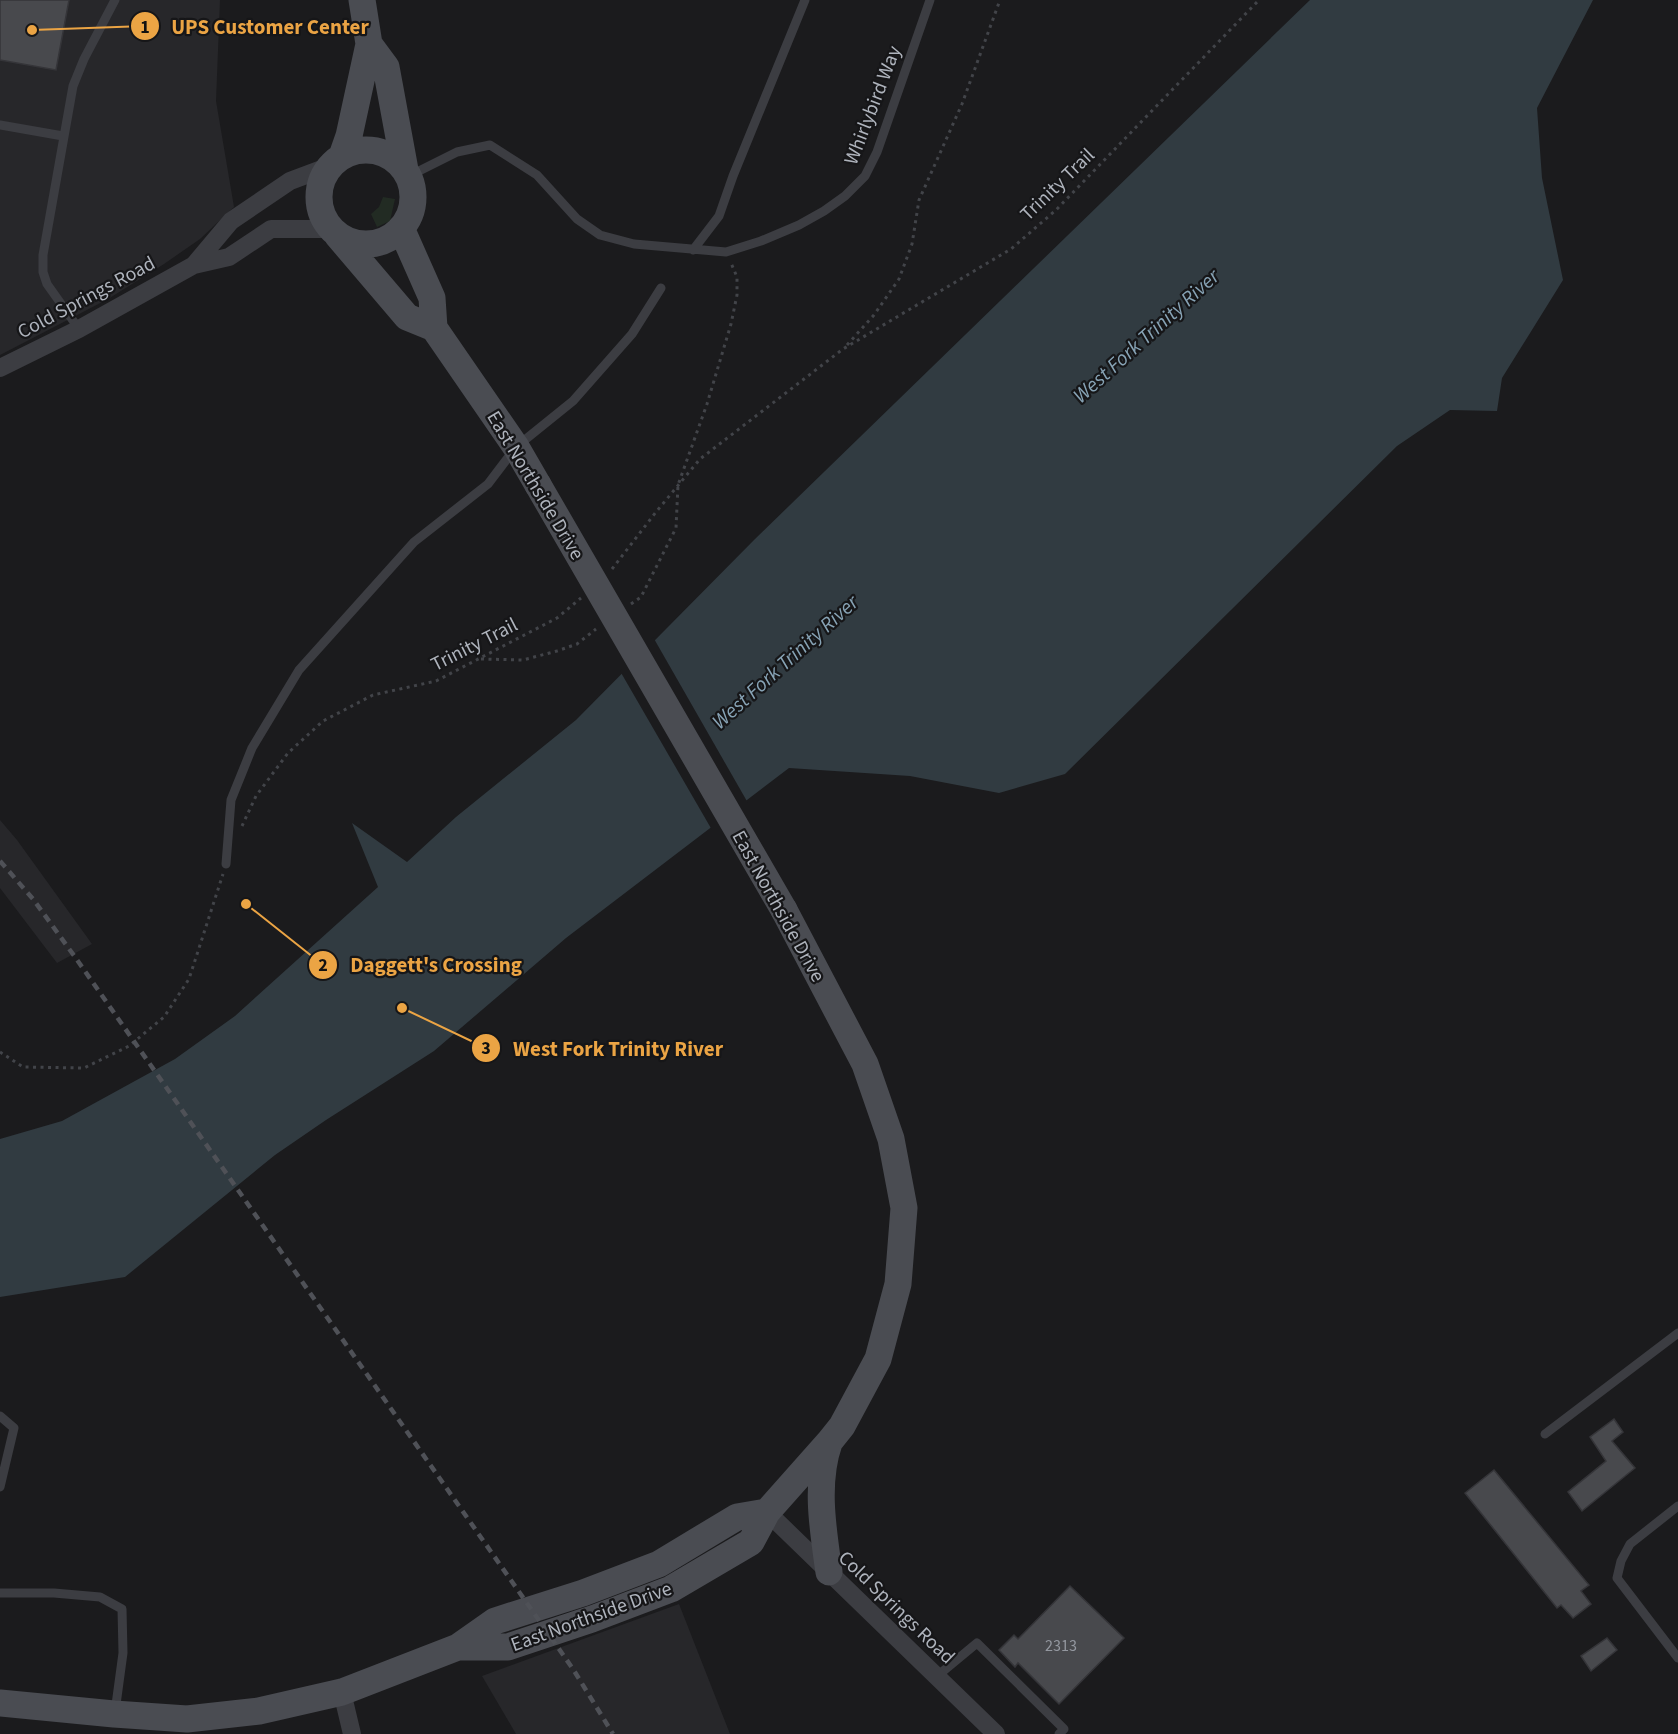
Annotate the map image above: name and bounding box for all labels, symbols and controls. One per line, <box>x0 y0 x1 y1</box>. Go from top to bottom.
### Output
callout: UPS Customer Center <box>130 7 381 46</box>
text: UPS Customer Center <box>171 12 369 42</box>
text: 1 <box>140 15 150 40</box>
street label: Whirlybird Way <box>837 41 909 169</box>
street label: Trinity Trail <box>1014 142 1101 227</box>
street label: Cold Springs Road <box>13 250 160 346</box>
water label: West Fork Trinity River <box>1066 261 1226 410</box>
street label: East Northside Drive <box>480 406 591 565</box>
water label: West Fork Trinity River <box>705 587 865 736</box>
street label: Trinity Trail <box>426 611 523 679</box>
street label: East Northside Drive <box>725 826 831 987</box>
callout: Daggett's Crossing <box>308 946 534 985</box>
text: Daggett's Crossing <box>350 950 522 980</box>
text: 2 <box>318 953 328 978</box>
callout: West Fork Trinity River <box>471 1029 735 1068</box>
text: West Fork Trinity River <box>513 1034 724 1064</box>
text: 3 <box>481 1036 491 1061</box>
street label: Cold Springs Road <box>832 1545 961 1671</box>
street label: East Northside Drive <box>507 1575 676 1659</box>
house number: 2313 <box>1045 1635 1077 1657</box>

